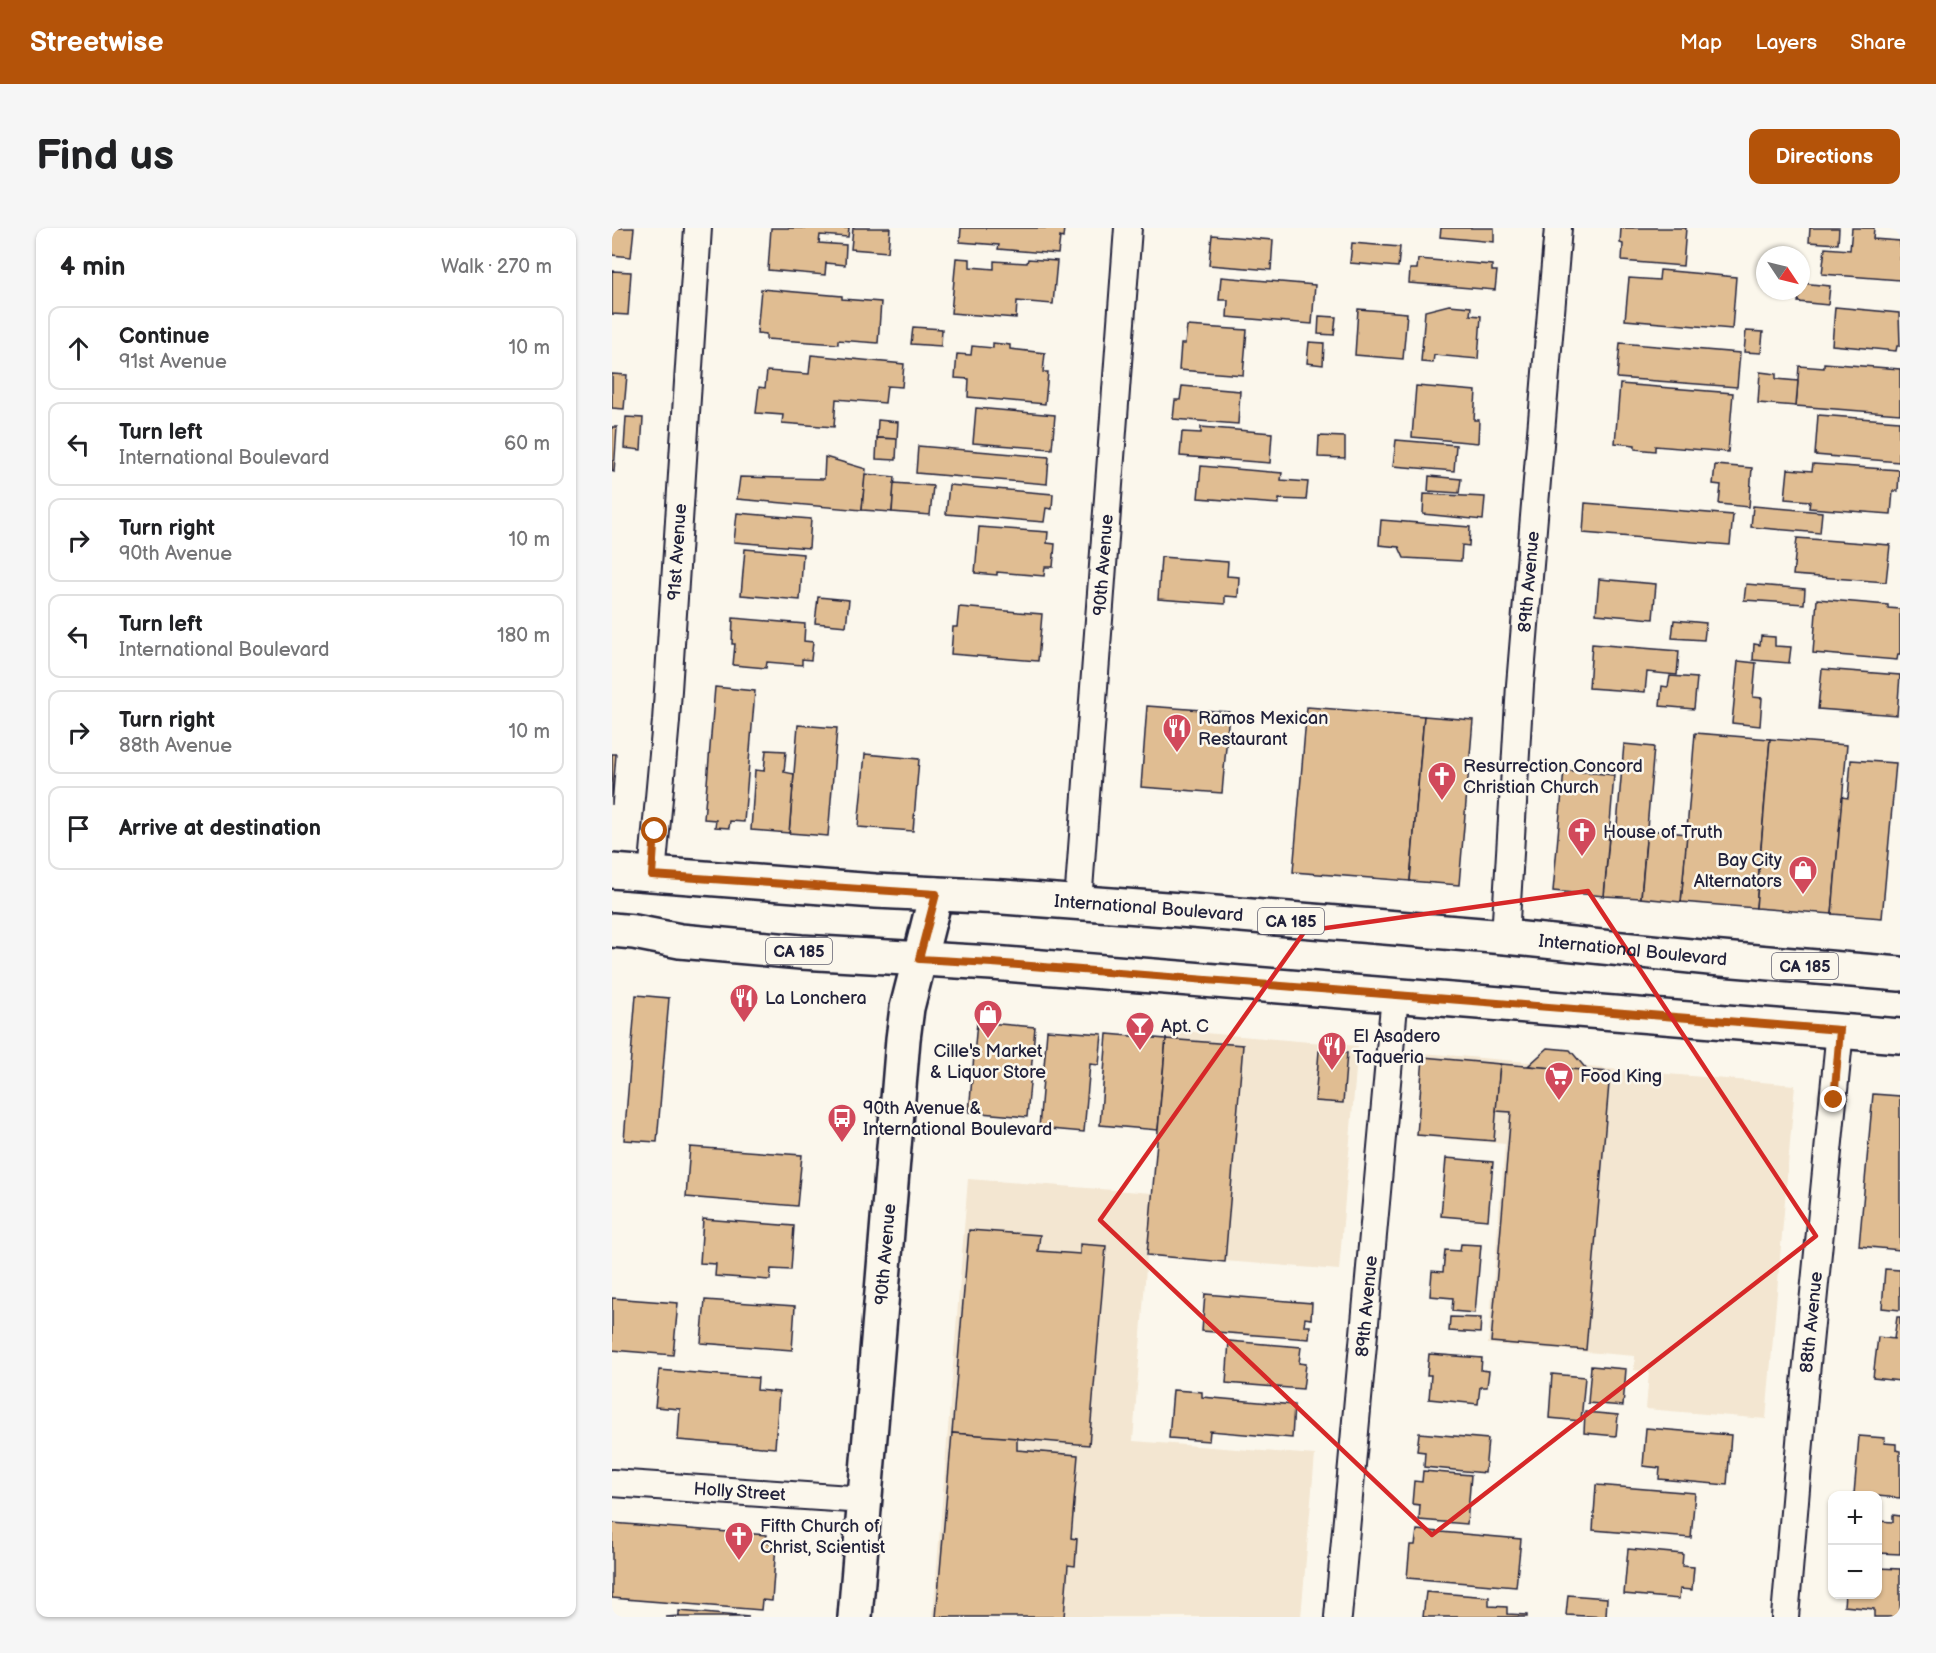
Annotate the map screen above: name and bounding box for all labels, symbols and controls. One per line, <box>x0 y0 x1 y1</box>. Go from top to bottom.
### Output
text: Streetwise <box>30 26 163 59</box>
text: Map <box>1680 30 1722 55</box>
text: Layers <box>1755 30 1817 55</box>
text: Share <box>1850 30 1906 55</box>
button: Directions <box>1749 129 1900 184</box>
text: Find us <box>36 131 174 182</box>
north arrow <box>1756 246 1810 300</box>
text: 4 min <box>60 252 125 283</box>
text: Walk · 270 m <box>441 255 552 279</box>
text: Continue <box>119 323 209 350</box>
icon: ahead <box>62 332 95 365</box>
text: 10 m <box>509 336 550 360</box>
text: 91st Avenue <box>119 350 227 374</box>
text: Turn left <box>119 419 203 446</box>
icon: left <box>62 428 95 461</box>
text: 60 m <box>504 432 550 456</box>
text: International Boulevard <box>119 446 329 470</box>
street label: 91st Avenue <box>664 503 691 601</box>
street label: 90th Avenue <box>1089 513 1118 617</box>
text: Turn right <box>119 515 215 542</box>
icon: right <box>62 524 95 557</box>
text: 10 m <box>509 528 550 552</box>
street label: 89th Avenue <box>1514 530 1544 633</box>
text: 90th Avenue <box>119 542 232 566</box>
text: Turn left <box>119 611 203 638</box>
icon: left <box>62 620 95 653</box>
text: 180 m <box>497 624 550 648</box>
text: International Boulevard <box>119 638 329 662</box>
text: Turn right <box>119 707 215 734</box>
place label: Ramos Mexican Restaurant <box>1198 708 1328 750</box>
restaurant icon: Ramos Mexican Restaurant <box>1161 712 1193 754</box>
icon: right <box>62 716 95 749</box>
text: 10 m <box>509 720 550 744</box>
text: 88th Avenue <box>119 734 232 758</box>
place label: Resurrection Concord Christian Church <box>1463 756 1643 798</box>
church icon: Resurrection Concord Christian Church <box>1426 760 1458 802</box>
icon: arrive <box>62 812 95 845</box>
text: Arrive at destination <box>119 815 321 842</box>
church icon: House of Truth <box>1566 816 1598 858</box>
route start <box>641 817 667 843</box>
place label: House of Truth <box>1603 822 1723 843</box>
place label: Bay City Alternators <box>1694 850 1783 892</box>
shop icon: Bay City Alternators <box>1787 854 1819 896</box>
street label: International Boulevard <box>1053 891 1244 926</box>
road number: CA 185 <box>1258 908 1324 934</box>
street label: International Boulevard <box>1537 930 1728 970</box>
road number: CA 185 <box>766 938 832 964</box>
road number: CA 185 <box>1772 953 1838 979</box>
restaurant icon: La Lonchera <box>728 982 760 1024</box>
place label: La Lonchera <box>765 988 867 1009</box>
shop icon: Cille's Market & Liquor Store <box>972 998 1004 1040</box>
bar icon: Apt. C <box>1124 1010 1156 1052</box>
place label: Apt. C <box>1161 1016 1209 1037</box>
place label: El Asadero Taqueria <box>1353 1026 1441 1068</box>
restaurant icon: El Asadero Taqueria <box>1316 1030 1348 1072</box>
place label: Cille's Market & Liquor Store <box>930 1041 1046 1083</box>
supermarket icon: Food King <box>1543 1060 1575 1102</box>
place label: Food King <box>1580 1066 1662 1087</box>
route end <box>1820 1086 1846 1112</box>
place label: 90th Avenue & International Boulevard <box>863 1098 1052 1140</box>
bus stop icon: 90th Avenue & International Boulevard <box>826 1102 858 1144</box>
street label: 90th Avenue <box>871 1202 900 1306</box>
street label: 89th Avenue <box>1352 1254 1382 1358</box>
street label: 88th Avenue <box>1796 1270 1827 1374</box>
street label: Holly Street <box>693 1479 787 1506</box>
map controls <box>1828 1491 1882 1599</box>
button: + <box>1828 1491 1882 1545</box>
place label: Fifth Church of Christ, Scientist <box>760 1516 886 1558</box>
church icon: Fifth Church of Christ, Scientist <box>723 1520 755 1562</box>
button: − <box>1828 1545 1882 1599</box>

